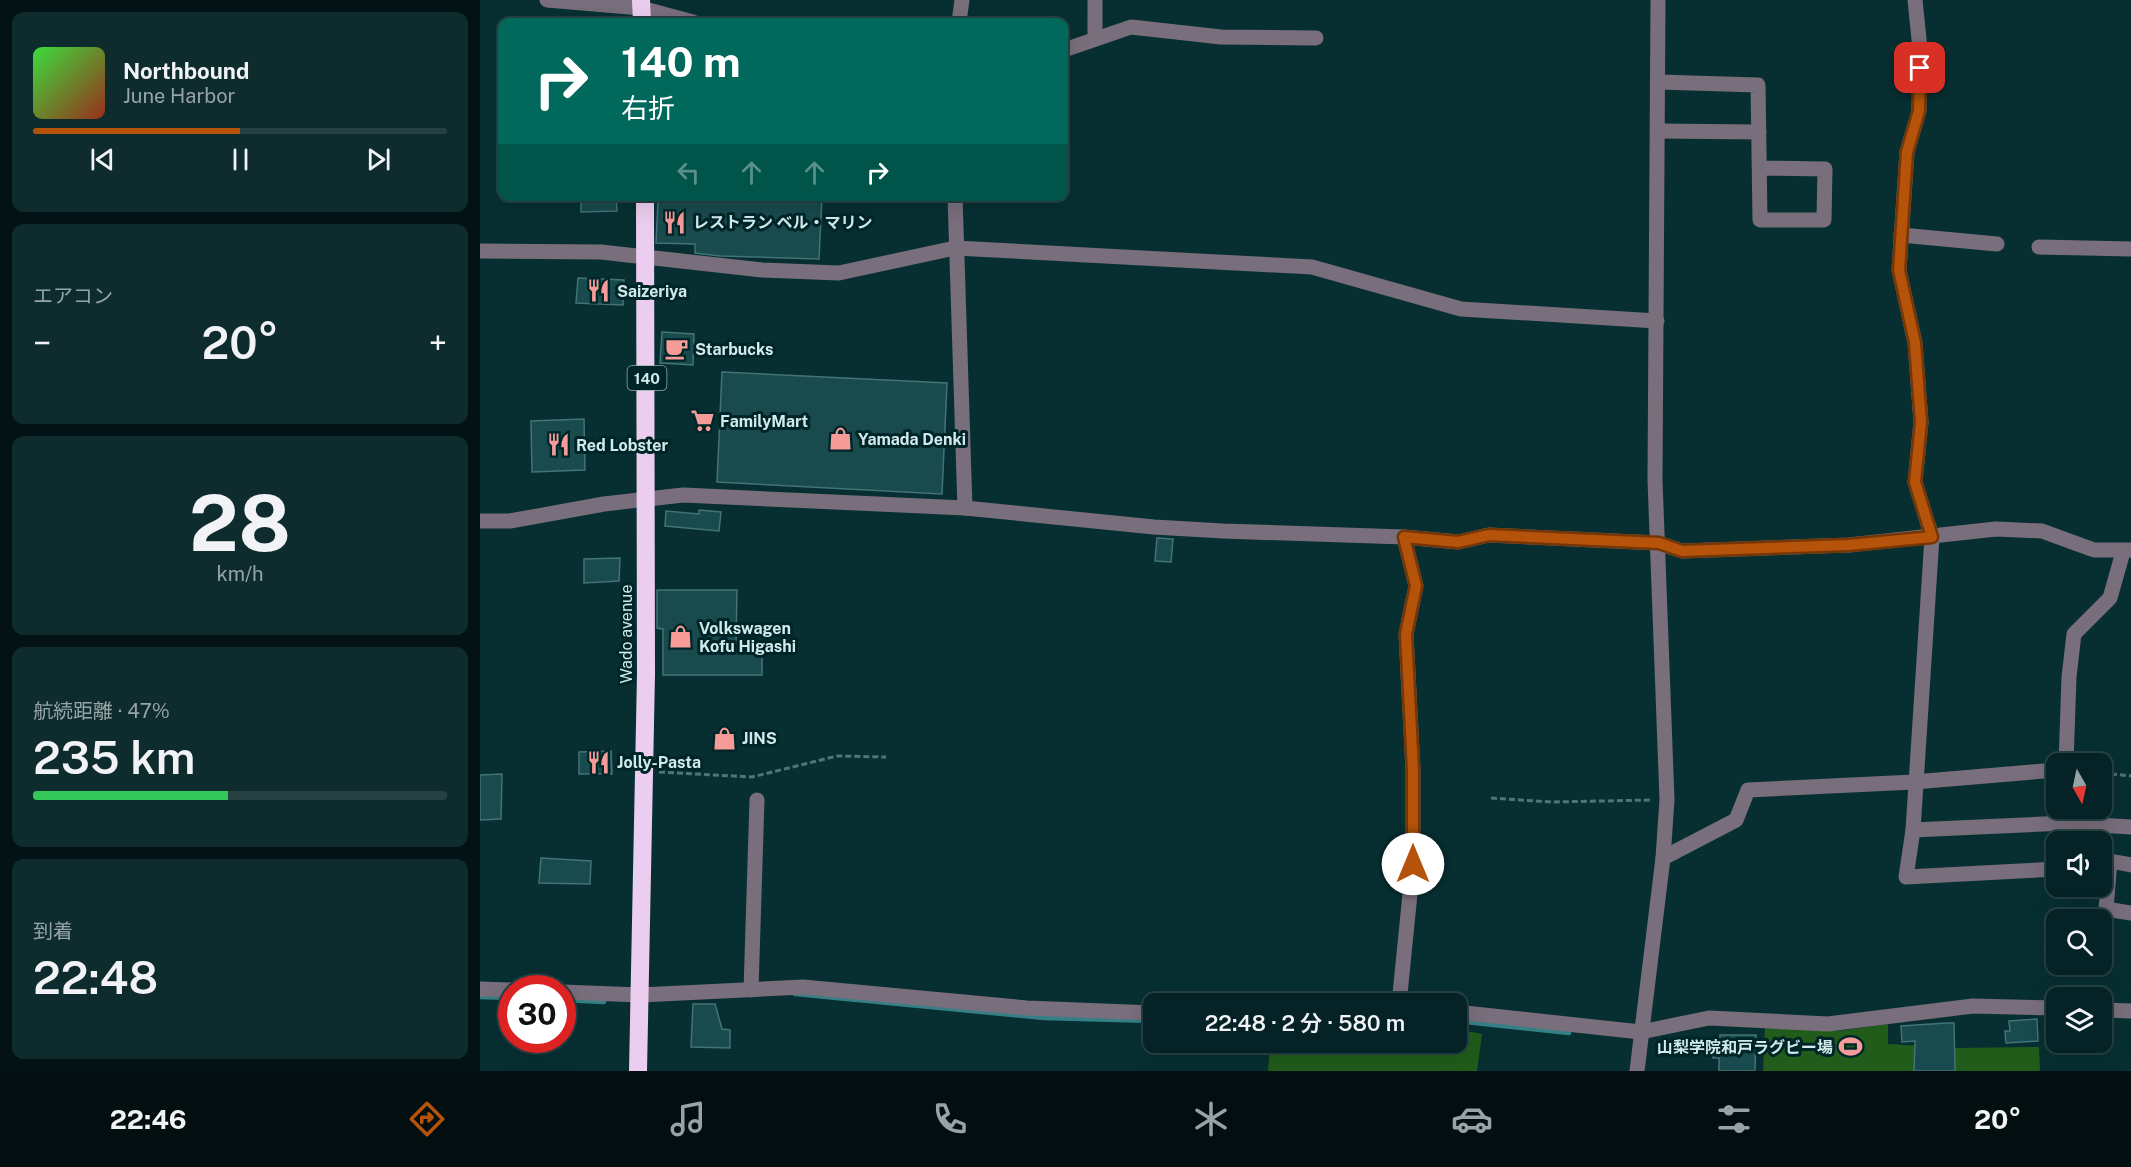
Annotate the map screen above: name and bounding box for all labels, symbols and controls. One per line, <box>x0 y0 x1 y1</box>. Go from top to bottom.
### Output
text: 140 m <box>621 37 741 86</box>
icon: right <box>522 42 600 120</box>
pin <box>1894 42 1945 93</box>
icon: arrive <box>1903 51 1936 84</box>
text: Northbound <box>123 58 249 84</box>
text: June Harbor <box>123 84 235 108</box>
text: 右折 <box>621 92 675 124</box>
icon: previous <box>86 143 119 176</box>
icon: pause <box>224 143 257 176</box>
icon: next <box>362 143 395 176</box>
icon: left <box>672 156 705 189</box>
icon: ahead <box>735 156 768 189</box>
icon: ahead <box>798 156 831 189</box>
icon: right <box>861 156 894 189</box>
restaurant icon: レストラン ベル・マリン <box>662 209 688 235</box>
place label: レストラン ベル・マリン <box>693 213 873 232</box>
restaurant icon: Saizeriya <box>586 278 612 304</box>
place label: Saizeriya <box>617 282 687 301</box>
text: エアコン <box>33 284 113 308</box>
text: 20° <box>201 316 279 369</box>
text: − <box>33 324 51 362</box>
text: + <box>429 324 447 362</box>
cafe icon: Starbucks <box>664 336 690 362</box>
place label: Starbucks <box>695 340 773 359</box>
road number: 140 <box>628 366 666 390</box>
supermarket icon: FamilyMart <box>689 408 715 434</box>
place label: FamilyMart <box>720 412 808 431</box>
shop icon: Yamada Denki <box>827 426 853 452</box>
place label: Yamada Denki <box>858 430 966 449</box>
restaurant icon: Red Lobster <box>545 432 571 458</box>
place label: Red Lobster <box>576 436 668 455</box>
text: 28 <box>189 477 291 569</box>
text: km/h <box>216 562 264 586</box>
street label: Wado avenue <box>617 585 636 683</box>
place label: Volkswagen Kofu Higashi <box>699 619 796 656</box>
shop icon: Volkswagen Kofu Higashi <box>668 624 694 650</box>
text: 航続距離 · 47% <box>33 699 170 723</box>
shop icon: JINS <box>711 725 737 751</box>
place label: JINS <box>742 729 777 748</box>
text: 235 km <box>33 731 196 784</box>
restaurant icon: Jolly-Pasta <box>586 749 612 775</box>
place label: Jolly-Pasta <box>617 753 701 772</box>
north arrow <box>2046 753 2112 819</box>
map controls <box>2046 753 2112 1053</box>
button: sound <box>2046 831 2112 897</box>
position arrow <box>1381 832 1445 896</box>
button: search <box>2046 909 2112 975</box>
text: 到着 <box>33 919 73 943</box>
text: 22:48 <box>33 951 158 1004</box>
speed limit sign: 30 <box>498 975 576 1053</box>
button: layers <box>2046 987 2112 1053</box>
text: 22:48 · 2 分 · 580 m <box>1205 1010 1405 1036</box>
sports icon: 山梨学院和戸ラグビー場 <box>1838 1034 1864 1060</box>
place label: 山梨学院和戸ラグビー場 <box>1657 1038 1833 1057</box>
icon: directions <box>406 1098 448 1140</box>
icon: music <box>667 1098 709 1140</box>
icon: phone <box>929 1098 971 1140</box>
icon: climate <box>1190 1098 1232 1140</box>
icon: car <box>1451 1098 1493 1140</box>
icon: filters <box>1713 1098 1755 1140</box>
text: 22:46 <box>110 1103 187 1135</box>
text: 20° <box>1974 1103 2021 1135</box>

